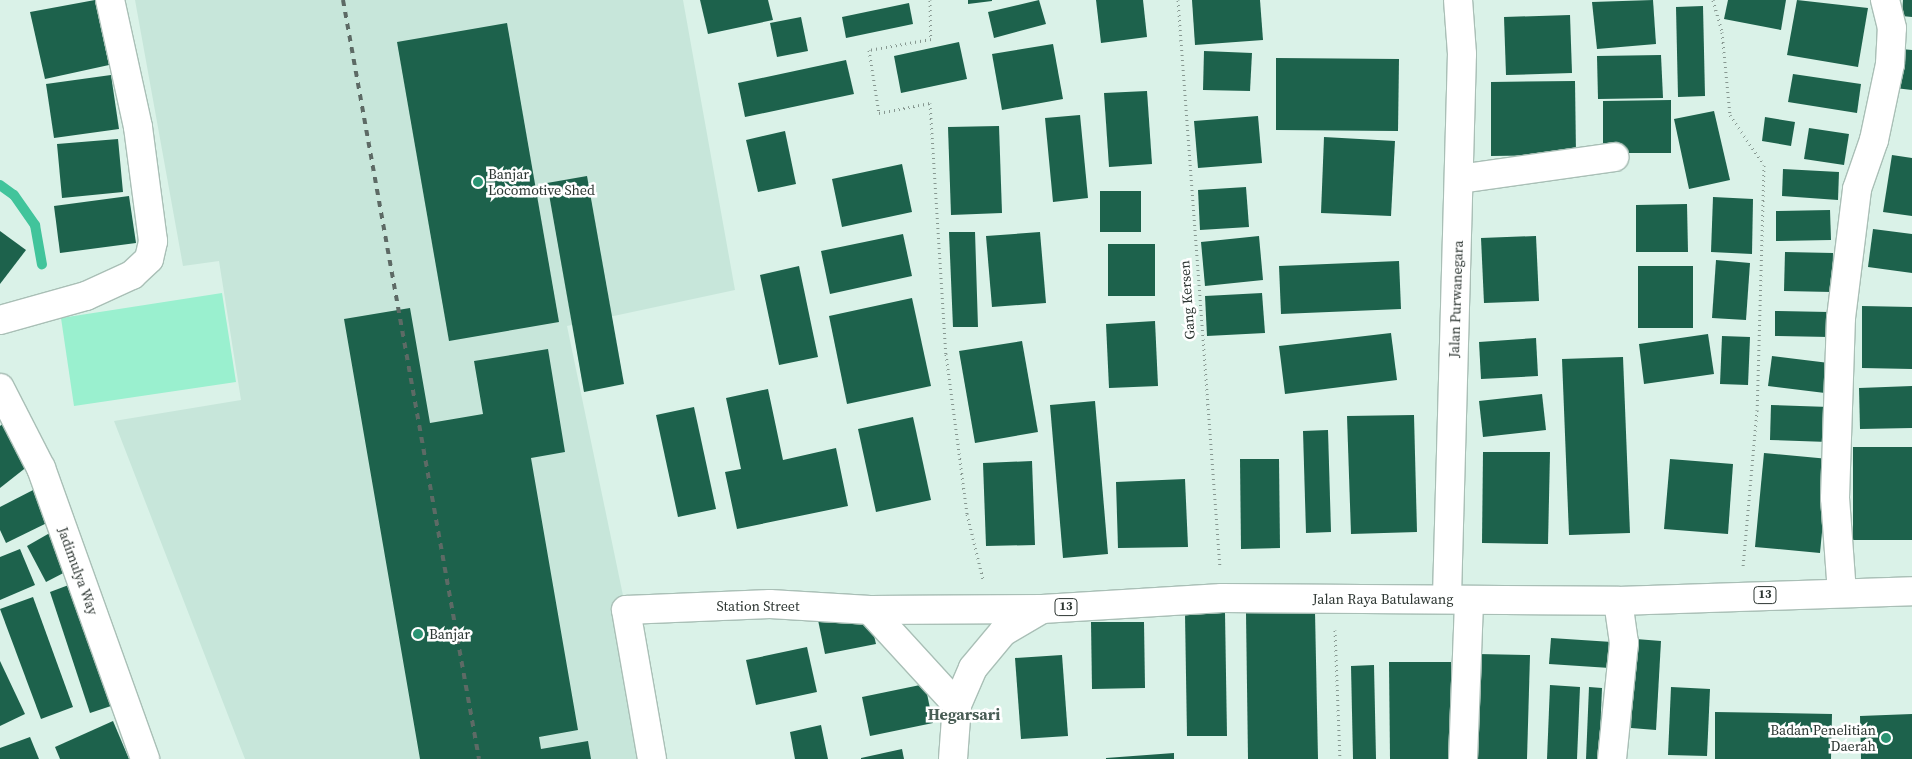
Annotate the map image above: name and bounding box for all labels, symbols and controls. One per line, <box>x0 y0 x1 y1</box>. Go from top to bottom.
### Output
place label: Banjar Locomotive Shed <box>488 166 595 198</box>
marker: Banjar Locomotive Shed <box>472 176 484 188</box>
street label: Jalan Purwanegara <box>1446 240 1466 358</box>
street label: Gang Kersen <box>1176 260 1198 340</box>
street label: Jadimulya Way <box>54 525 102 617</box>
road number: 13 <box>1752 586 1778 604</box>
street label: Jalan Raya Batulawang <box>1312 591 1454 607</box>
street label: Station Street <box>716 598 800 614</box>
road number: 13 <box>1054 598 1078 616</box>
place label: Banjar <box>429 626 470 642</box>
marker: Banjar <box>411 627 425 641</box>
district label: Hegarsari <box>928 704 1000 724</box>
place label: Badan Penelitian Daerah <box>1770 722 1876 754</box>
marker: Badan Penelitian Daerah <box>1880 732 1892 744</box>

